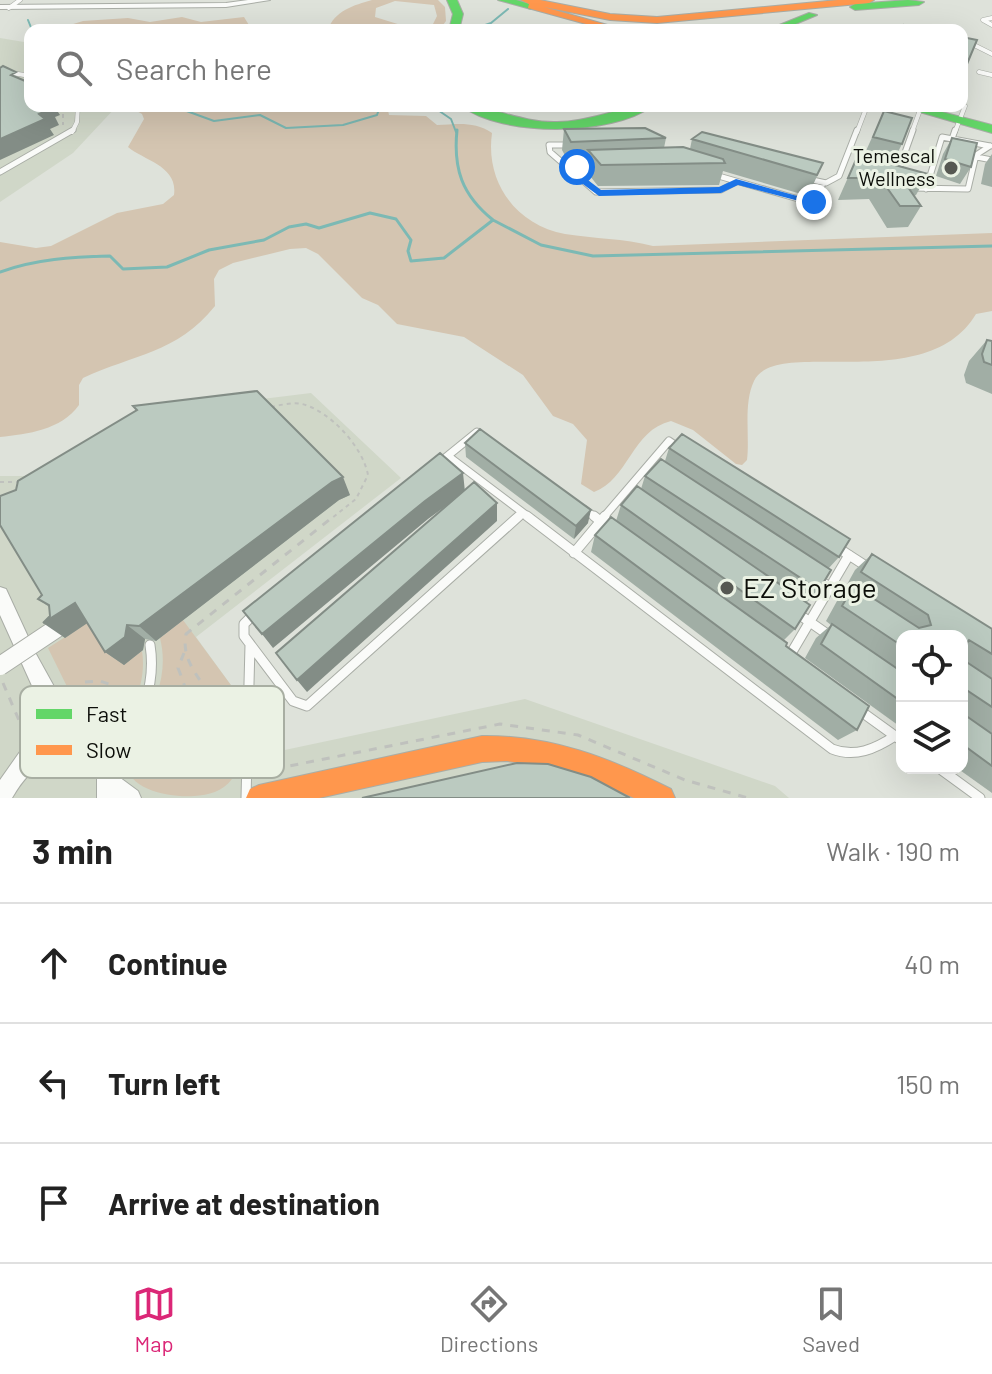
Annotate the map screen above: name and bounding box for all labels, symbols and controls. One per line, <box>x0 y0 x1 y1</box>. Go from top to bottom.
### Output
search box <box>24 24 968 112</box>
icon: search <box>52 46 96 90</box>
text: Search here <box>116 50 272 86</box>
place label: Temescal Wellness <box>853 143 935 190</box>
route start <box>559 149 595 185</box>
marker: Temescal Wellness <box>942 159 960 177</box>
route end <box>796 184 832 220</box>
place label: EZ Storage <box>743 570 877 604</box>
marker: EZ Storage <box>718 579 736 597</box>
map controls <box>896 630 968 774</box>
button: locate <box>896 630 968 702</box>
legend <box>20 686 284 778</box>
text: Fast <box>86 700 128 726</box>
button: layers <box>896 702 968 774</box>
text: Slow <box>86 736 131 762</box>
text: 3 min <box>32 830 113 871</box>
text: Walk · 190 m <box>826 835 960 866</box>
icon: ahead <box>32 941 76 985</box>
text: Continue <box>108 945 228 981</box>
text: 40 m <box>904 948 960 979</box>
icon: left <box>32 1061 76 1105</box>
text: Turn left <box>108 1065 221 1101</box>
text: 150 m <box>896 1068 960 1099</box>
icon: arrive <box>32 1181 76 1225</box>
text: Arrive at destination <box>108 1185 380 1221</box>
tab: Map <box>132 1282 176 1356</box>
tab: Directions <box>440 1282 538 1356</box>
tab: Saved <box>802 1282 860 1356</box>

